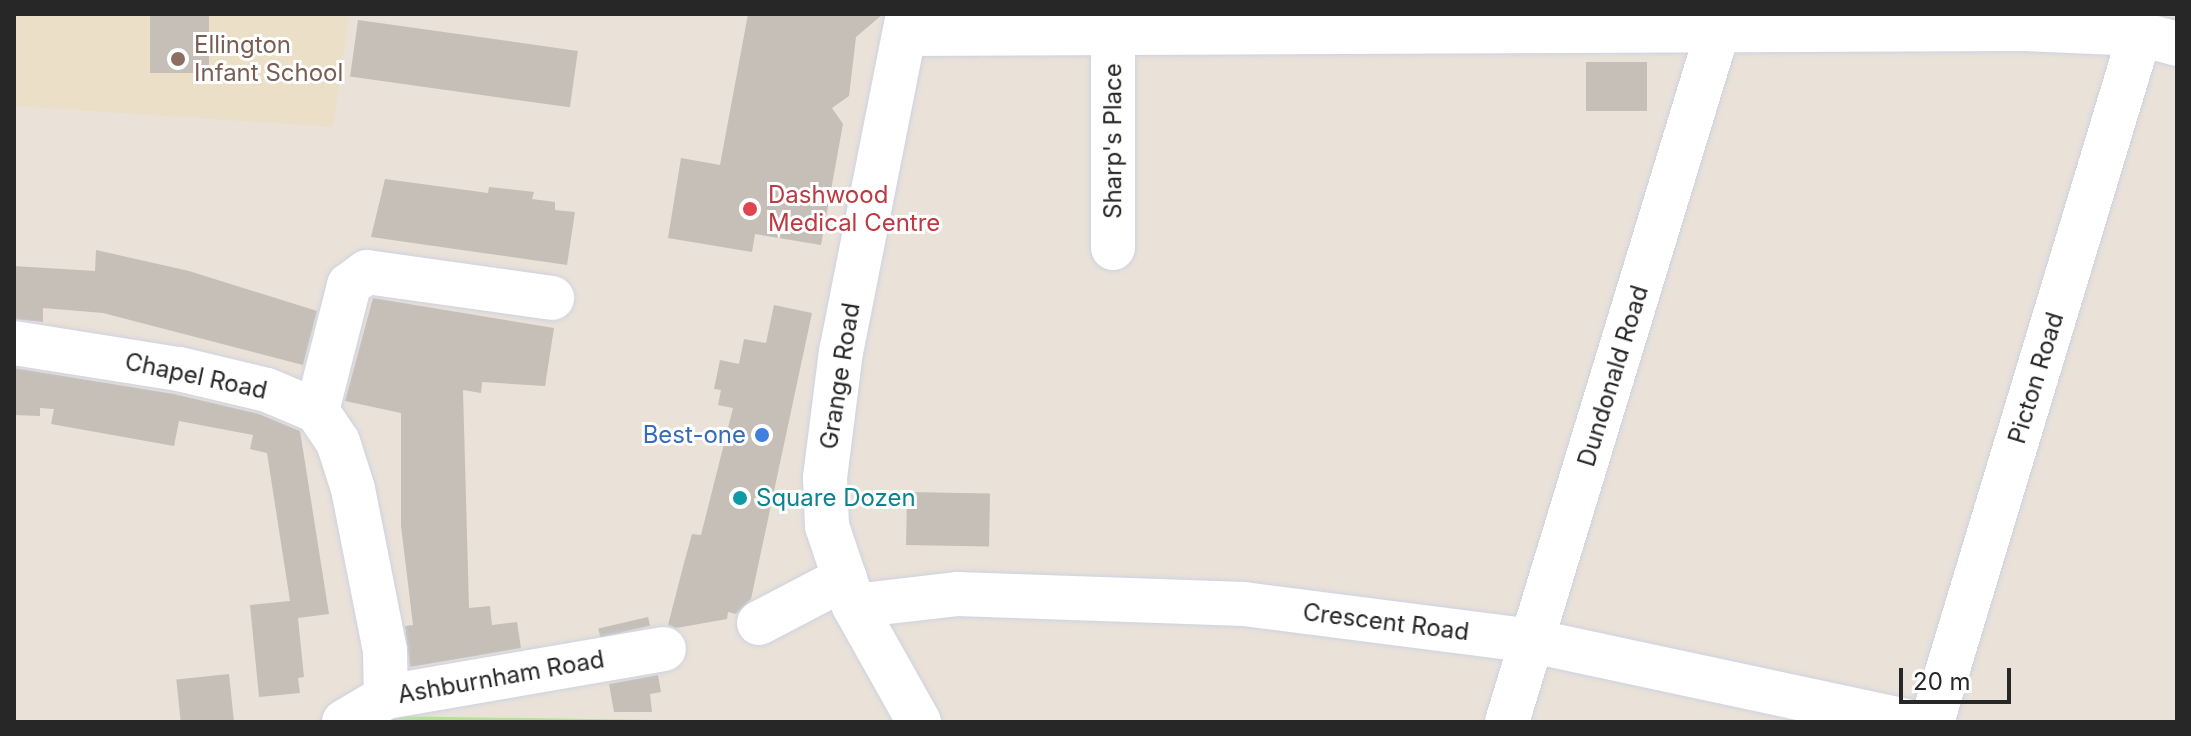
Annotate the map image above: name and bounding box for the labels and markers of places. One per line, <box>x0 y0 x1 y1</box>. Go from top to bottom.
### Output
place label: Ellington Infant School <box>194 31 343 87</box>
marker: Ellington Infant School <box>169 50 187 68</box>
place label: Dashwood Medical Centre <box>768 181 940 237</box>
marker: Dashwood Medical Centre <box>739 198 761 220</box>
place label: Best-one <box>643 421 746 449</box>
marker: Best-one <box>753 426 771 444</box>
place label: Square Dozen <box>756 484 916 512</box>
marker: Square Dozen <box>731 489 749 507</box>

